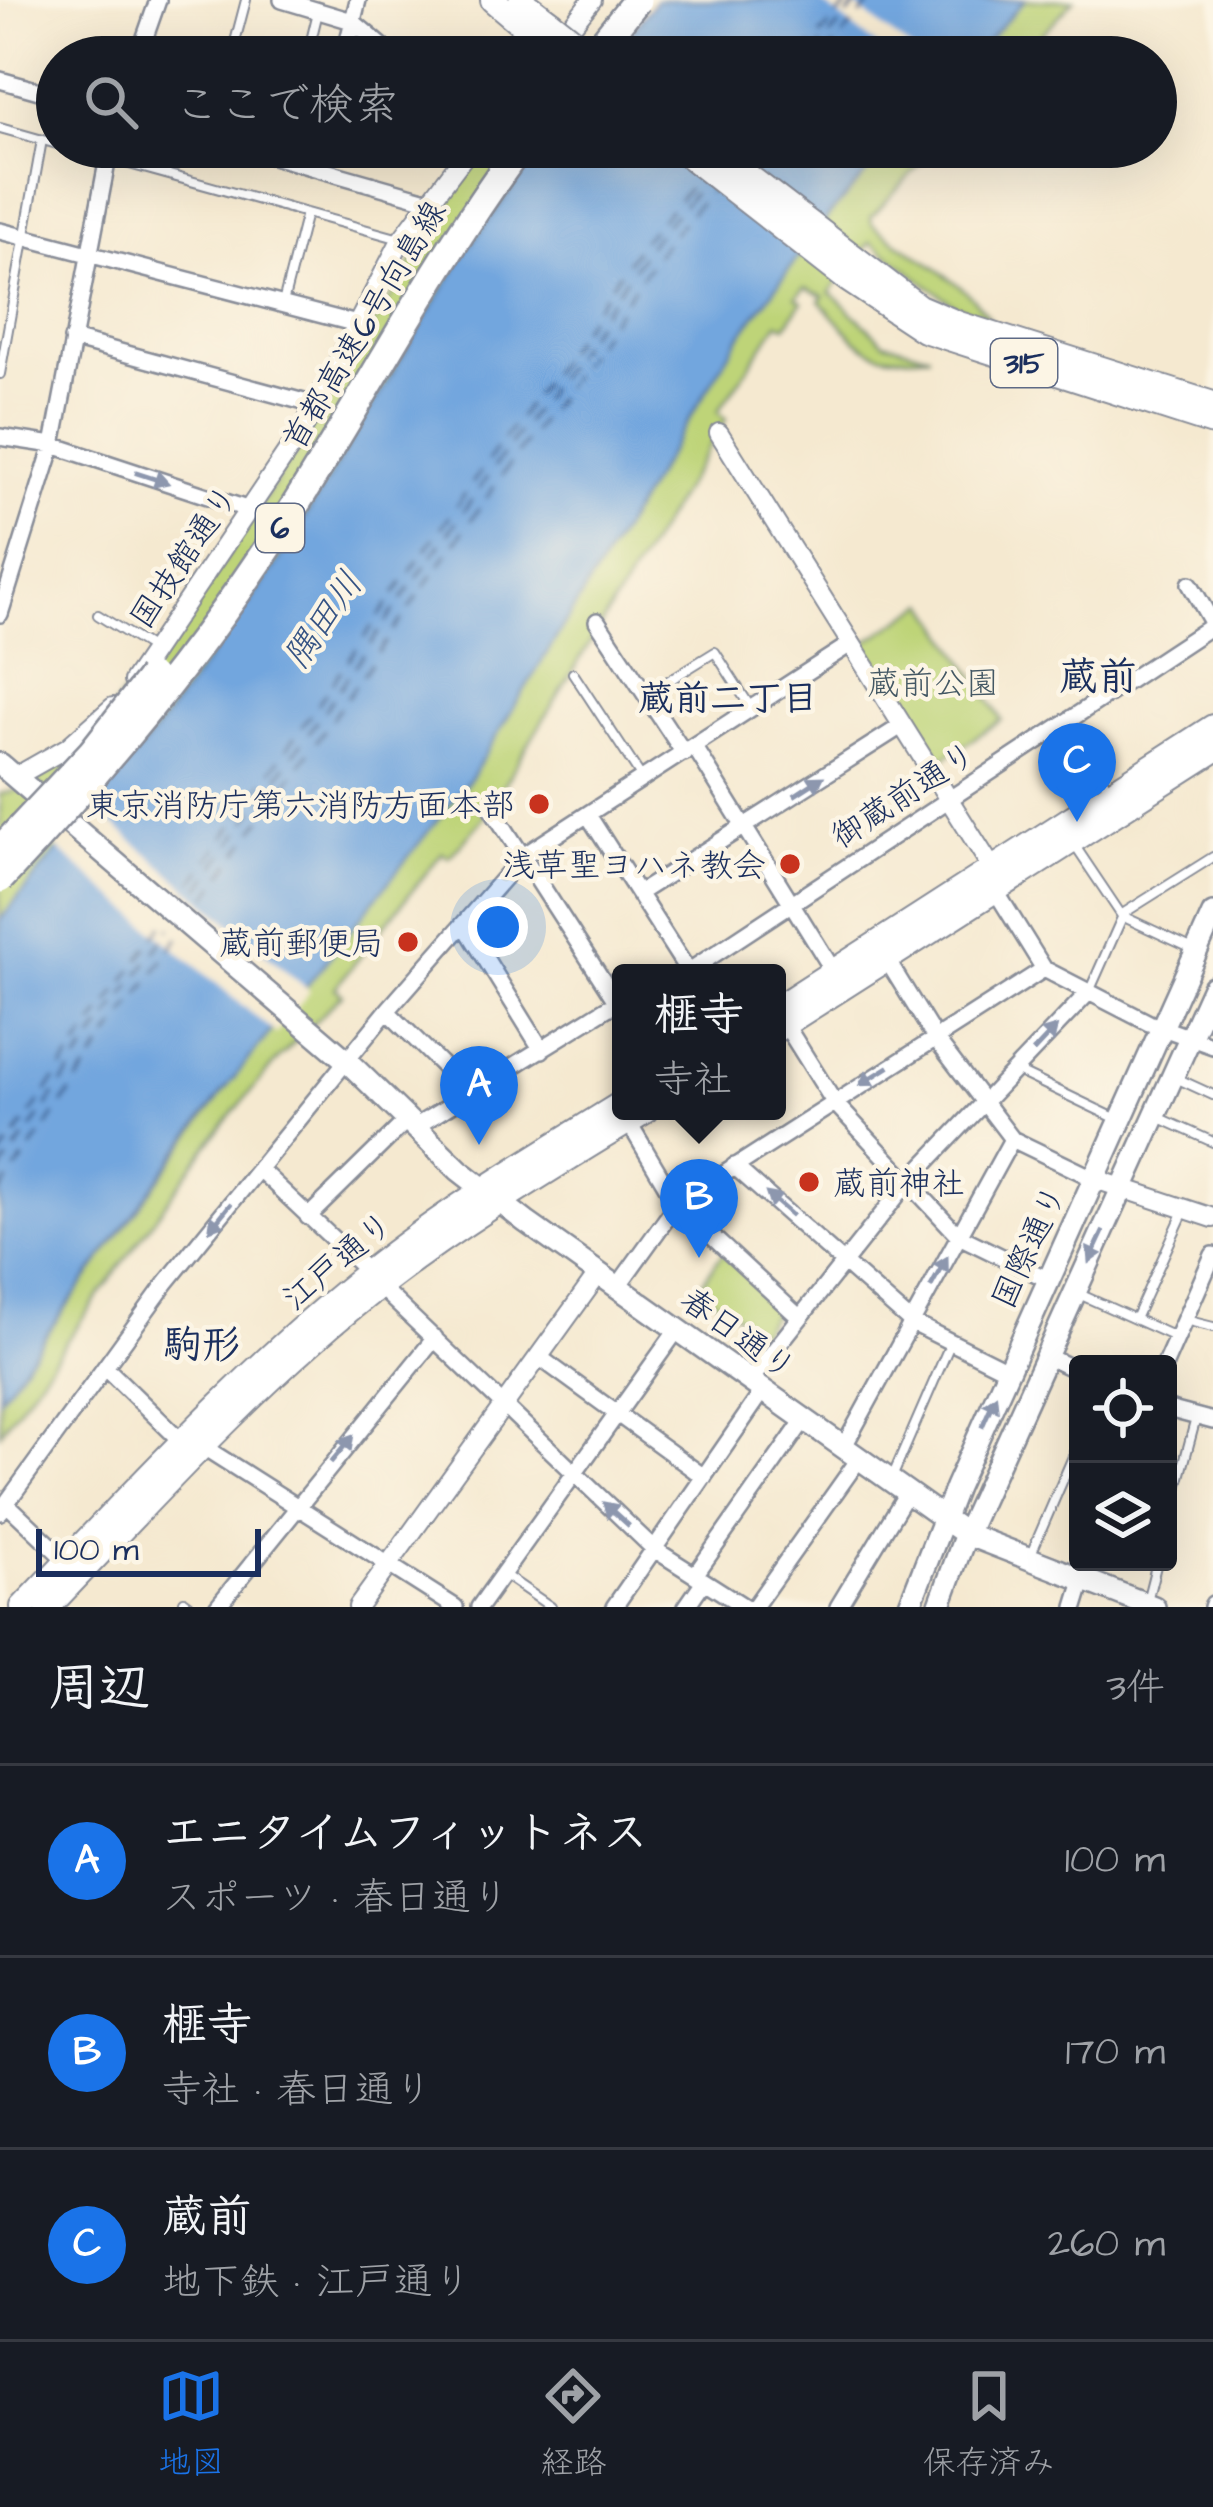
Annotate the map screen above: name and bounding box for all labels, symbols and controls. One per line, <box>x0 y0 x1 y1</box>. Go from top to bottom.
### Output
search box <box>36 36 1177 168</box>
icon: search <box>78 69 144 135</box>
text: ここで検索 <box>174 75 399 137</box>
street label: 首都高速6号向島線 <box>272 192 458 460</box>
road number: 315 <box>991 339 1057 387</box>
one-way arrow <box>134 469 171 488</box>
street label: 国技館通り <box>119 476 250 638</box>
road number: 6 <box>256 504 304 552</box>
water label: 隅田川 <box>272 562 376 679</box>
district label: 蔵前 <box>1059 651 1137 705</box>
park label: 蔵前公園 <box>867 661 999 707</box>
district label: 蔵前二丁目 <box>638 674 818 725</box>
pin: C <box>1038 723 1116 822</box>
street label: 御蔵前通り <box>822 731 986 860</box>
one-way arrow <box>793 775 825 797</box>
place label: 東京消防庁第六消防方面本部 <box>86 783 515 829</box>
marker: 東京消防庁第六消防方面本部 <box>526 791 552 817</box>
place label: 浅草聖ヨハネ教会 <box>502 843 766 889</box>
marker: 浅草聖ヨハネ教会 <box>777 851 803 877</box>
your location <box>468 897 528 957</box>
place label: 蔵前郵便局 <box>219 921 384 967</box>
marker: 蔵前郵便局 <box>395 929 421 955</box>
popup <box>612 964 786 1120</box>
text: 榧寺 <box>654 985 744 1047</box>
one-way arrow <box>1031 1025 1059 1054</box>
pin: A <box>440 1046 518 1145</box>
text: 寺社 <box>654 1054 732 1108</box>
one-way arrow <box>858 1065 890 1087</box>
pin: B <box>660 1159 738 1258</box>
place label: 蔵前神社 <box>833 1161 965 1207</box>
marker: 蔵前神社 <box>796 1169 822 1195</box>
street label: 国際通り <box>981 1177 1079 1316</box>
one-way arrow <box>764 1192 794 1218</box>
street label: 江戸通り <box>273 1201 404 1322</box>
one-way arrow <box>208 1202 234 1232</box>
one-way arrow <box>1085 1229 1105 1264</box>
one-way arrow <box>928 1254 949 1289</box>
street label: 春日通り <box>671 1277 805 1392</box>
district label: 駒形 <box>163 1319 241 1373</box>
map controls <box>1069 1355 1177 1571</box>
button: locate <box>1069 1355 1177 1463</box>
one-way arrow <box>980 1394 1000 1429</box>
one-way arrow <box>328 1434 354 1464</box>
button: layers <box>1069 1463 1177 1571</box>
one-way arrow <box>602 1501 631 1529</box>
scale bar <box>36 1523 261 1576</box>
text: 100 m <box>54 1527 139 1573</box>
text: 周辺 <box>48 1654 150 1725</box>
text: 3件 <box>1106 1662 1165 1716</box>
text: エニタイムフィットネス <box>162 1803 648 1865</box>
text: A <box>75 1834 99 1888</box>
text: 100 m <box>1065 1834 1165 1888</box>
text: スポーツ · 春日通り <box>162 1872 510 1926</box>
text: 榧寺 <box>162 1995 252 2057</box>
text: B <box>73 2026 101 2080</box>
text: 170 m <box>1065 2026 1165 2080</box>
text: 寺社 · 春日通り <box>162 2064 433 2118</box>
text: 蔵前 <box>162 2187 252 2249</box>
text: C <box>73 2218 101 2272</box>
text: 260 m <box>1048 2218 1165 2272</box>
text: 地下鉄 · 江戸通り <box>162 2256 472 2310</box>
tab: 地図 <box>158 2363 224 2486</box>
tab: 経路 <box>540 2363 606 2486</box>
tab: 保存済み <box>923 2363 1055 2486</box>

